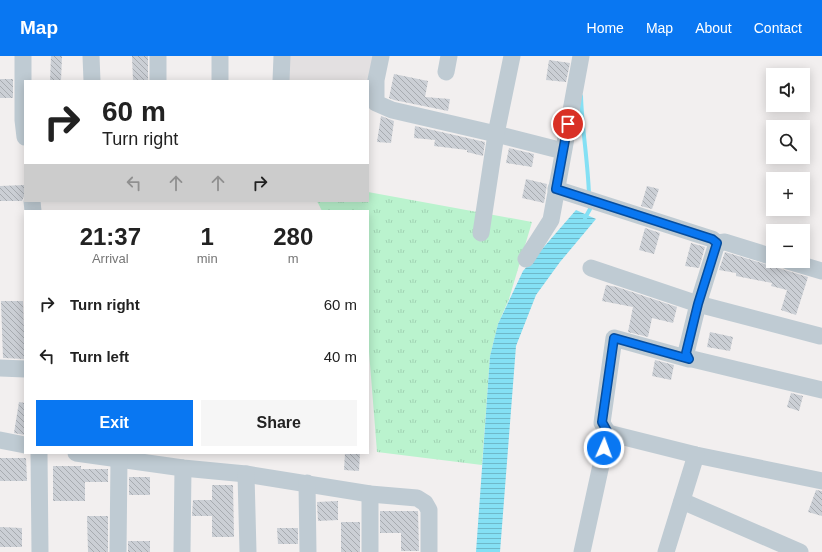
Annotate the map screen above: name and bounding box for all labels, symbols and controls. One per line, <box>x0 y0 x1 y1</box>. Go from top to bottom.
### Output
text: Map <box>20 17 58 38</box>
text: Home <box>587 20 624 36</box>
text: Map <box>646 20 673 36</box>
text: About <box>695 20 732 36</box>
text: Contact <box>754 20 802 36</box>
map controls <box>766 68 810 268</box>
button: sound <box>766 68 810 112</box>
icon: right <box>36 96 88 148</box>
text: 60 m <box>102 96 166 127</box>
pin <box>551 107 585 141</box>
icon: arrive <box>557 113 579 135</box>
button: search <box>766 120 810 164</box>
text: Turn right <box>102 129 178 149</box>
icon: left <box>123 172 145 194</box>
icon: ahead <box>165 172 187 194</box>
icon: ahead <box>207 172 229 194</box>
icon: right <box>249 172 271 194</box>
button: + <box>766 172 810 216</box>
text: 21:37 <box>80 223 141 250</box>
text: 1 <box>200 223 214 250</box>
text: 280 <box>273 223 313 250</box>
button: − <box>766 224 810 268</box>
text: Arrival <box>92 251 129 266</box>
text: min <box>197 251 218 266</box>
text: m <box>288 251 299 266</box>
icon: right <box>36 293 58 315</box>
text: Turn right <box>70 296 140 313</box>
text: 60 m <box>324 296 357 313</box>
icon: left <box>36 345 58 367</box>
text: Turn left <box>70 348 129 365</box>
text: 40 m <box>324 348 357 365</box>
button: Exit <box>36 400 193 446</box>
button: Share <box>201 400 357 446</box>
position arrow <box>583 427 625 469</box>

